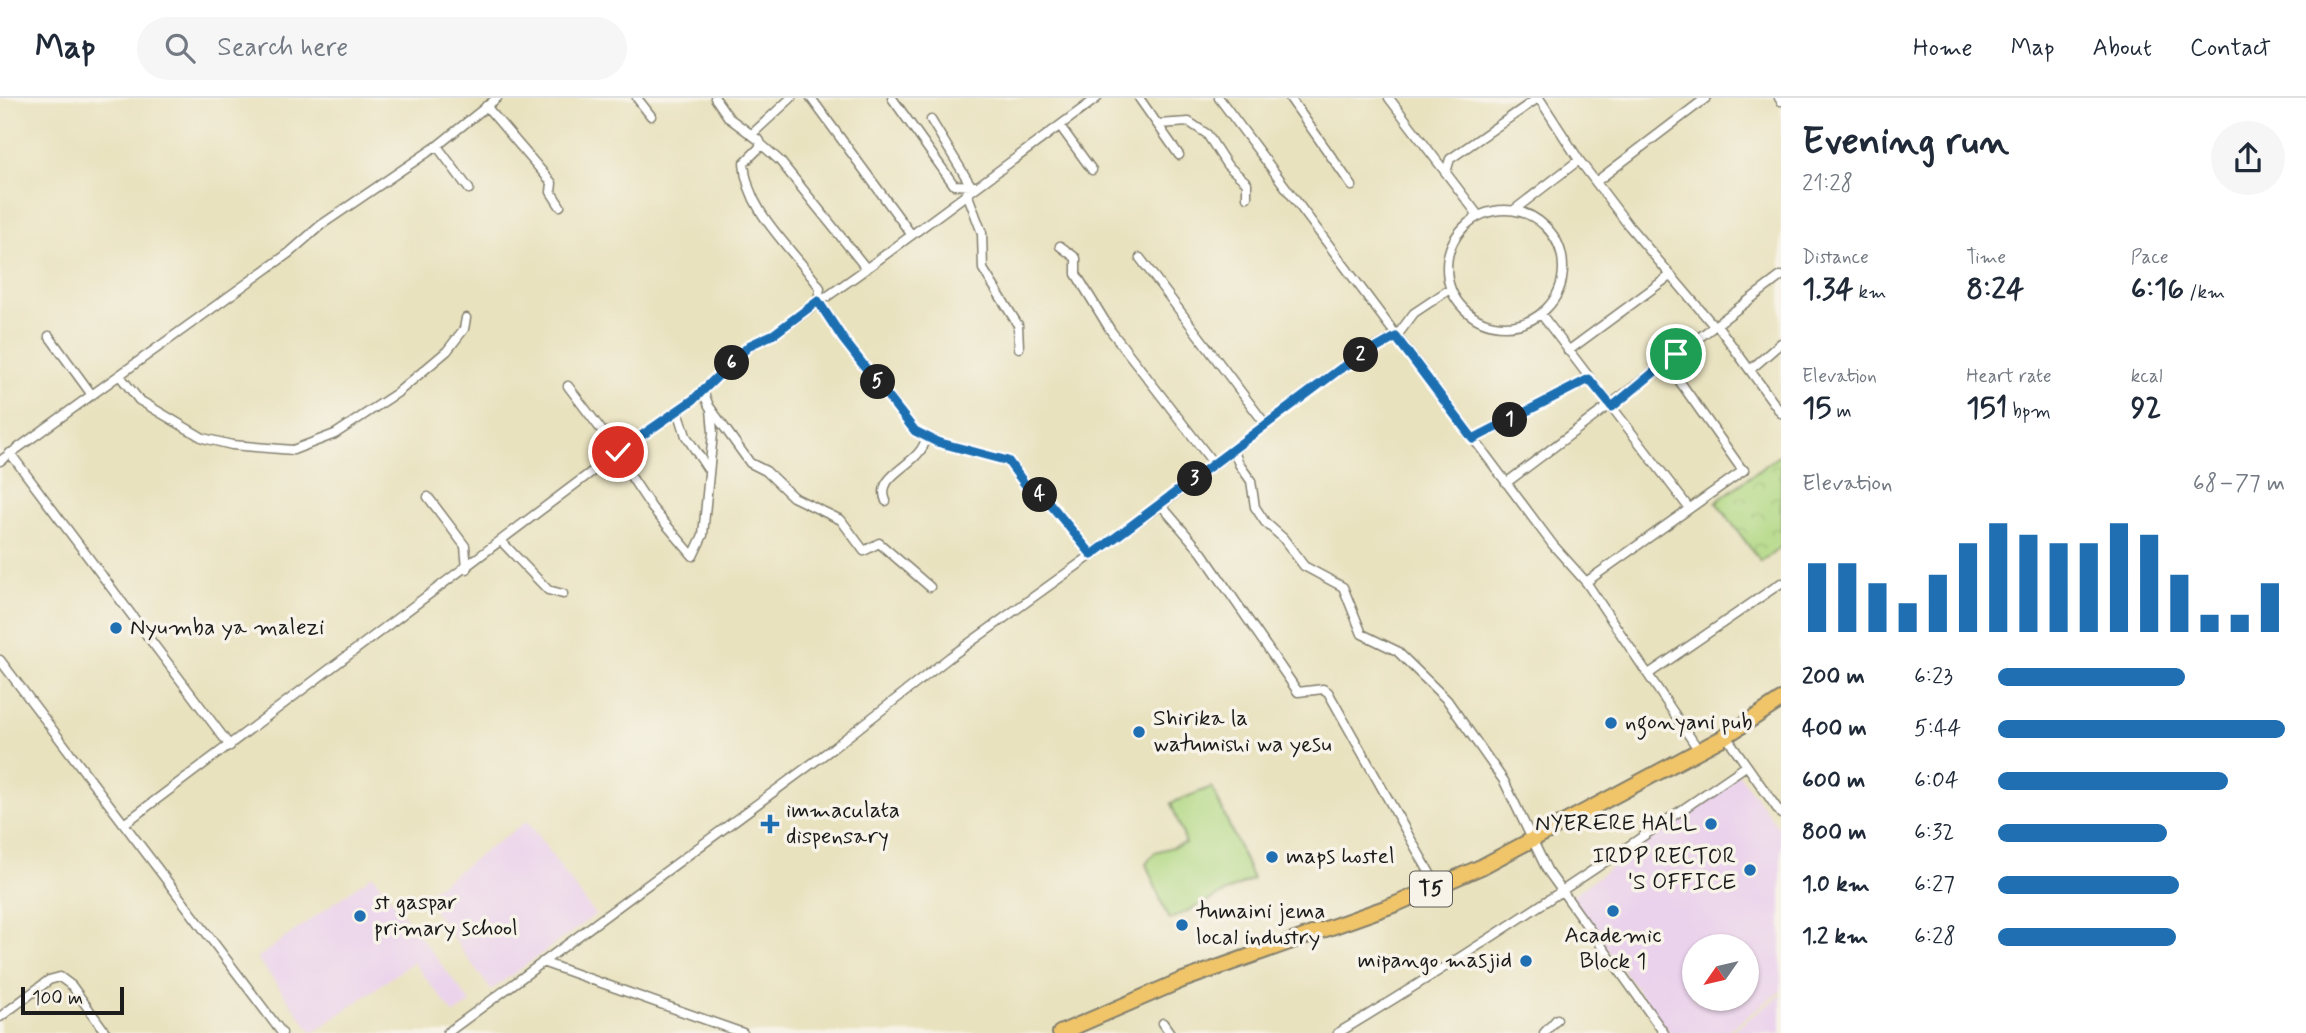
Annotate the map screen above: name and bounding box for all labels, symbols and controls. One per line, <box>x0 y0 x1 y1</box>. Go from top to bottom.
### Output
search box <box>137 17 627 80</box>
text: Map <box>35 26 95 70</box>
icon: search <box>161 29 199 67</box>
text: Search here <box>217 31 348 65</box>
text: Home <box>1913 33 1973 64</box>
text: Map <box>2011 33 2055 64</box>
text: About <box>2093 33 2152 64</box>
text: Contact <box>2190 33 2271 64</box>
text: Evening run <box>1802 118 2009 167</box>
button: share <box>2211 121 2285 195</box>
text: 21:28 <box>1802 169 1853 199</box>
text: Distance <box>1802 245 1869 270</box>
text: Time <box>1966 245 2006 270</box>
text: Pace <box>2131 245 2168 270</box>
text: 1.34 <box>1802 270 1853 309</box>
text: 8:24 <box>1966 270 2024 309</box>
text: 6:16 <box>2131 270 2184 309</box>
text: km <box>1853 280 1886 305</box>
text: /km <box>2184 280 2225 305</box>
pin <box>1646 324 1706 384</box>
icon: arrive <box>1657 335 1695 373</box>
pin: 2 <box>1344 338 1378 372</box>
text: 2 <box>1356 342 1365 367</box>
pin: 6 <box>714 345 750 380</box>
text: 6 <box>727 350 736 375</box>
pin: 5 <box>860 364 896 400</box>
text: Elevation <box>1802 364 1877 389</box>
text: Heart rate <box>1966 364 2052 389</box>
text: kcal <box>2131 364 2163 389</box>
text: 5 <box>872 369 883 394</box>
text: 15 <box>1802 389 1831 428</box>
text: 151 <box>1966 389 2007 428</box>
text: 92 <box>2131 389 2161 428</box>
text: m <box>1831 399 1852 424</box>
text: bpm <box>2007 399 2051 424</box>
pin: 1 <box>1492 402 1528 438</box>
text: 1 <box>1505 407 1514 432</box>
pin <box>588 422 648 482</box>
icon: check <box>599 433 637 471</box>
pin: 3 <box>1178 462 1212 496</box>
text: 3 <box>1190 466 1199 491</box>
text: Elevation <box>1802 469 1893 499</box>
text: 68–77 m <box>2193 469 2285 499</box>
pin: 4 <box>1023 478 1058 512</box>
text: 4 <box>1034 482 1045 507</box>
place label: Nyumba ya malezi <box>130 613 324 643</box>
marker: Nyumba ya malezi <box>108 620 124 636</box>
text: 200 m <box>1802 662 1865 692</box>
text: 6:23 <box>1914 662 1953 692</box>
place label: Shirika la watumishi wa yesu <box>1153 704 1332 760</box>
place label: ngonyani pub <box>1625 708 1753 740</box>
text: 400 m <box>1802 714 1867 744</box>
text: 5:44 <box>1914 714 1961 744</box>
marker: ngonyani pub <box>1603 715 1619 731</box>
marker: Shirika la watumishi wa yesu <box>1131 724 1147 740</box>
text: 600 m <box>1802 766 1865 796</box>
text: 6:04 <box>1914 766 1959 796</box>
place label: immaculata dispensary <box>786 796 900 852</box>
place label: NYERERE HALL <box>1535 809 1697 839</box>
marker: immaculata dispensary <box>760 814 780 834</box>
marker: NYERERE HALL <box>1703 816 1719 832</box>
text: 800 m <box>1802 818 1866 848</box>
text: 6:32 <box>1914 818 1954 848</box>
place label: maps hostel <box>1286 842 1395 872</box>
place label: IRDP RECTOR 'S OFFICE <box>1593 842 1736 898</box>
marker: maps hostel <box>1264 849 1280 865</box>
marker: IRDP RECTOR 'S OFFICE <box>1742 862 1758 878</box>
text: 1.0 km <box>1802 870 1870 900</box>
text: 6:27 <box>1914 870 1955 900</box>
road number: T5 <box>1410 872 1452 906</box>
place label: st gaspar primary school <box>374 888 518 944</box>
place label: tumaini jema local industry <box>1195 897 1325 953</box>
marker: Academic Block 1 <box>1605 903 1621 919</box>
marker: st gaspar primary school <box>352 908 368 924</box>
marker: tumaini jema local industry <box>1174 917 1190 933</box>
place label: Academic Block 1 <box>1564 921 1662 977</box>
text: 1.2 km <box>1802 922 1868 952</box>
text: 6:28 <box>1914 922 1956 952</box>
north arrow <box>1682 934 1759 1012</box>
map controls <box>1682 934 1759 1011</box>
place label: mipango masjid <box>1358 946 1512 976</box>
marker: mipango masjid <box>1518 953 1534 969</box>
scale bar <box>21 984 124 1016</box>
text: 100 m <box>32 986 83 1011</box>

